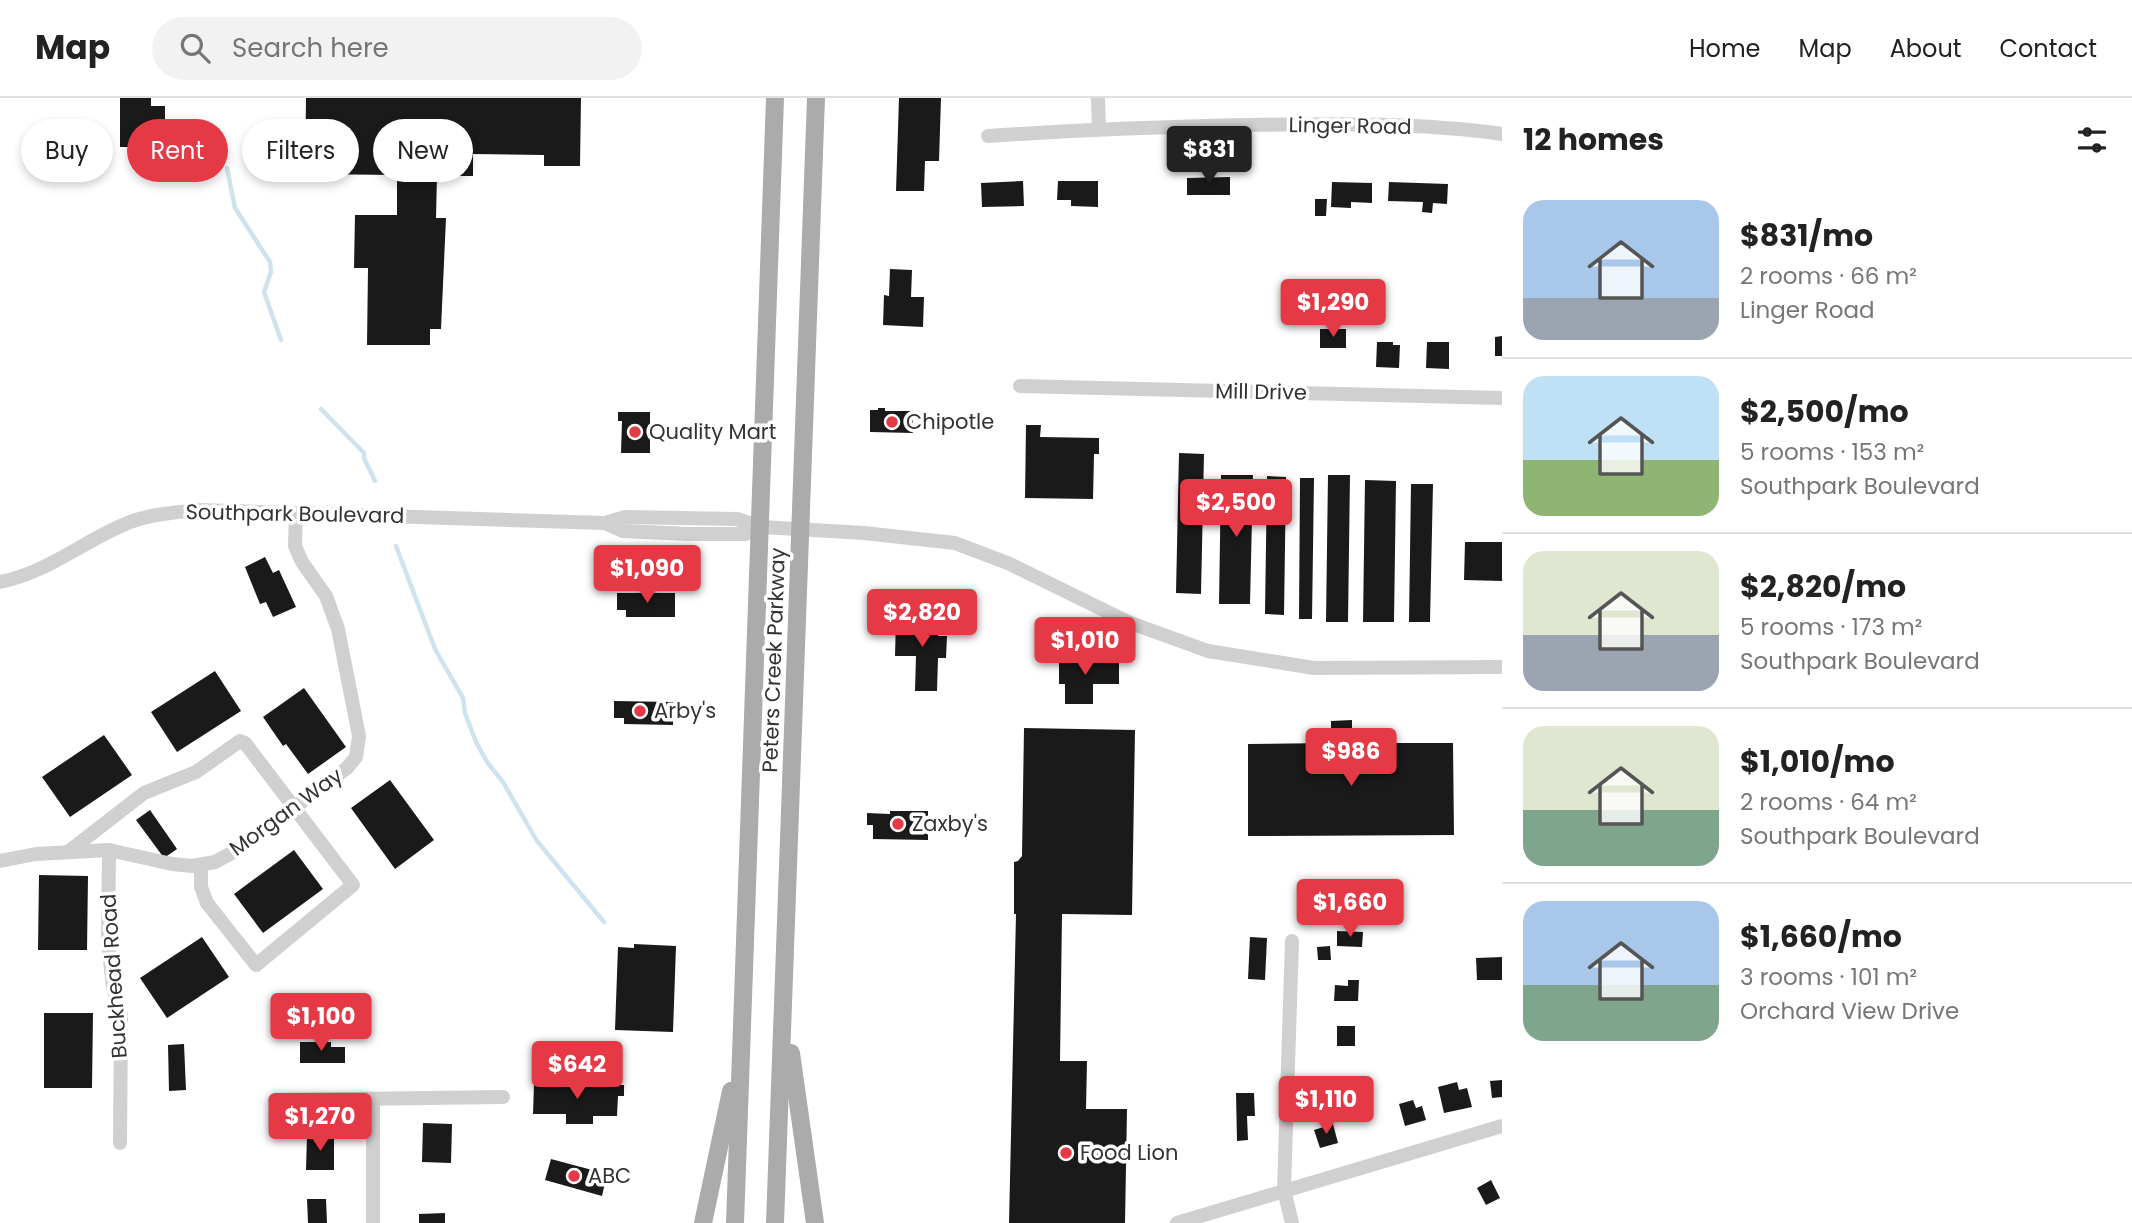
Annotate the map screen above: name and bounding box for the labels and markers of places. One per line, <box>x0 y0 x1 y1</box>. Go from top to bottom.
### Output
pin: $831 <box>1168 126 1250 186</box>
pin: $1,290 <box>1276 280 1390 339</box>
place label: Chipotle <box>906 407 994 436</box>
marker: Chipotle <box>884 414 900 430</box>
place label: Quality Mart <box>649 417 776 446</box>
marker: Quality Mart <box>627 424 643 440</box>
pin: $2,500 <box>1179 480 1293 539</box>
pin: $1,090 <box>590 546 704 605</box>
pin: $2,820 <box>865 589 979 649</box>
pin: $1,010 <box>1028 618 1142 677</box>
place label: Arby's <box>654 696 716 725</box>
marker: Arby's <box>632 703 648 719</box>
pin: $986 <box>1310 728 1392 788</box>
place label: Zaxby's <box>912 809 988 838</box>
marker: Zaxby's <box>890 816 906 832</box>
pin: $1,660 <box>1293 880 1407 939</box>
pin: $1,100 <box>264 993 378 1053</box>
pin: $642 <box>536 1042 618 1101</box>
pin: $1,110 <box>1269 1076 1383 1136</box>
pin: $1,270 <box>263 1094 377 1153</box>
place label: Food Lion <box>1080 1138 1178 1167</box>
marker: Food Lion <box>1058 1145 1074 1161</box>
place label: ABC <box>588 1161 631 1190</box>
marker: ABC <box>566 1168 582 1184</box>

